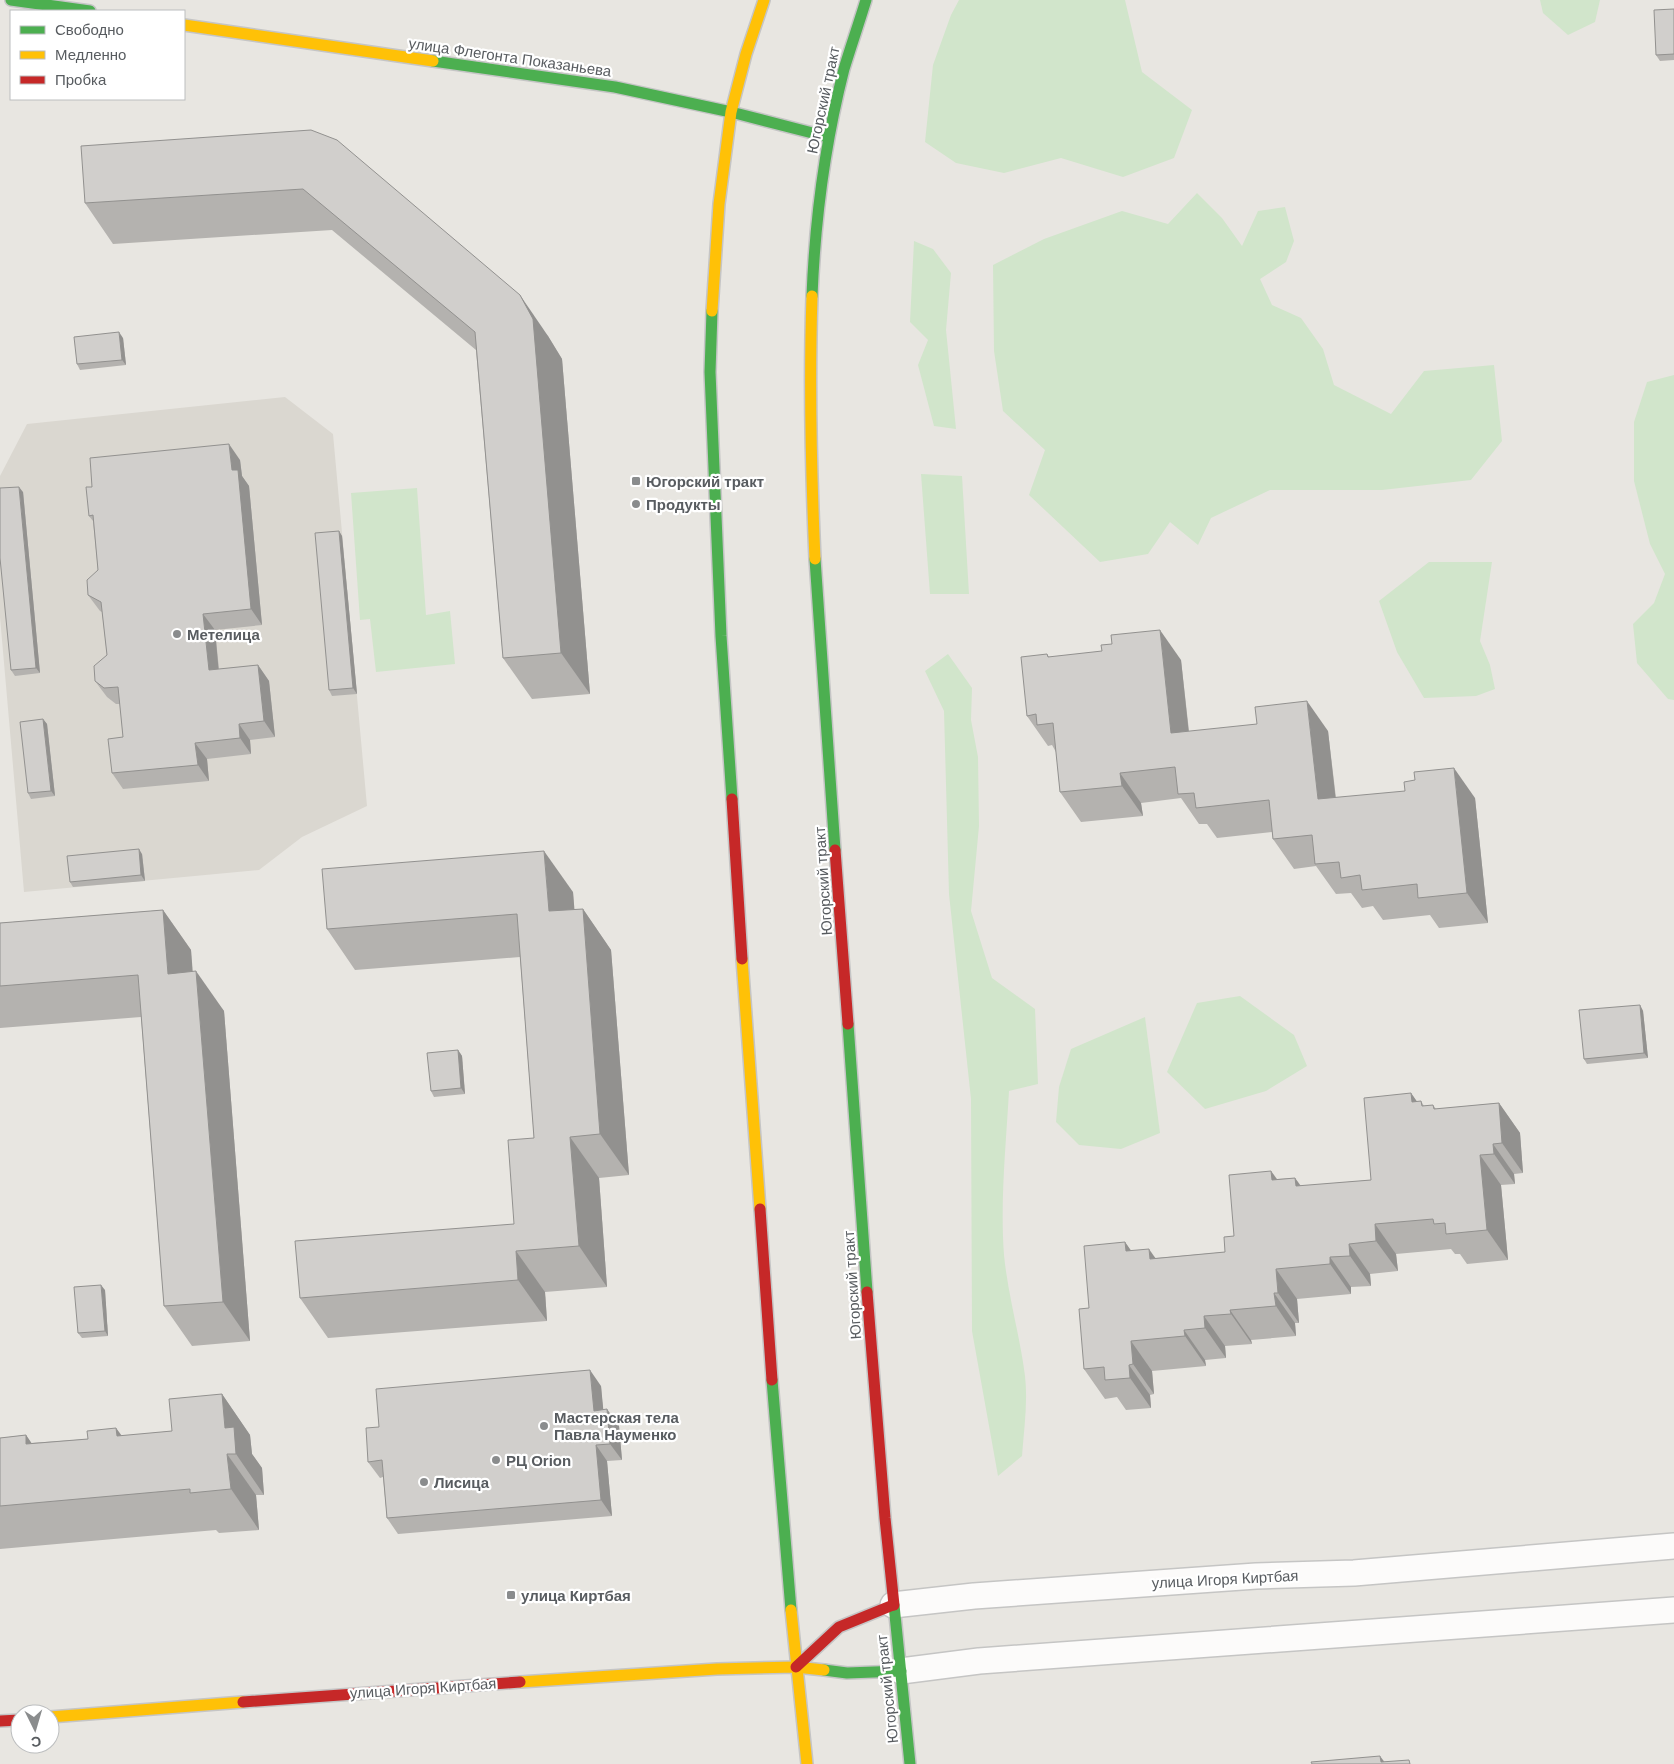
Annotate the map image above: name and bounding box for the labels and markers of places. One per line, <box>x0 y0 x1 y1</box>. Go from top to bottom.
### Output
place label: Югорский тракт <box>646 473 764 490</box>
marker: Югорский тракт <box>630 475 642 487</box>
place label: Продукты <box>646 496 721 513</box>
marker: Продукты <box>630 498 642 510</box>
place label: Метелица <box>187 626 260 643</box>
marker: Метелица <box>171 628 183 640</box>
place label: Мастерская тела Павла Науменко <box>554 1409 680 1443</box>
marker: Мастерская тела Павла Науменко <box>538 1420 550 1432</box>
place label: РЦ Orion <box>506 1452 571 1469</box>
marker: РЦ Orion <box>490 1454 502 1466</box>
place label: Лисица <box>434 1474 490 1491</box>
marker: Лисица <box>418 1476 430 1488</box>
place label: улица Киртбая <box>521 1587 631 1604</box>
marker: улица Киртбая <box>505 1589 517 1601</box>

